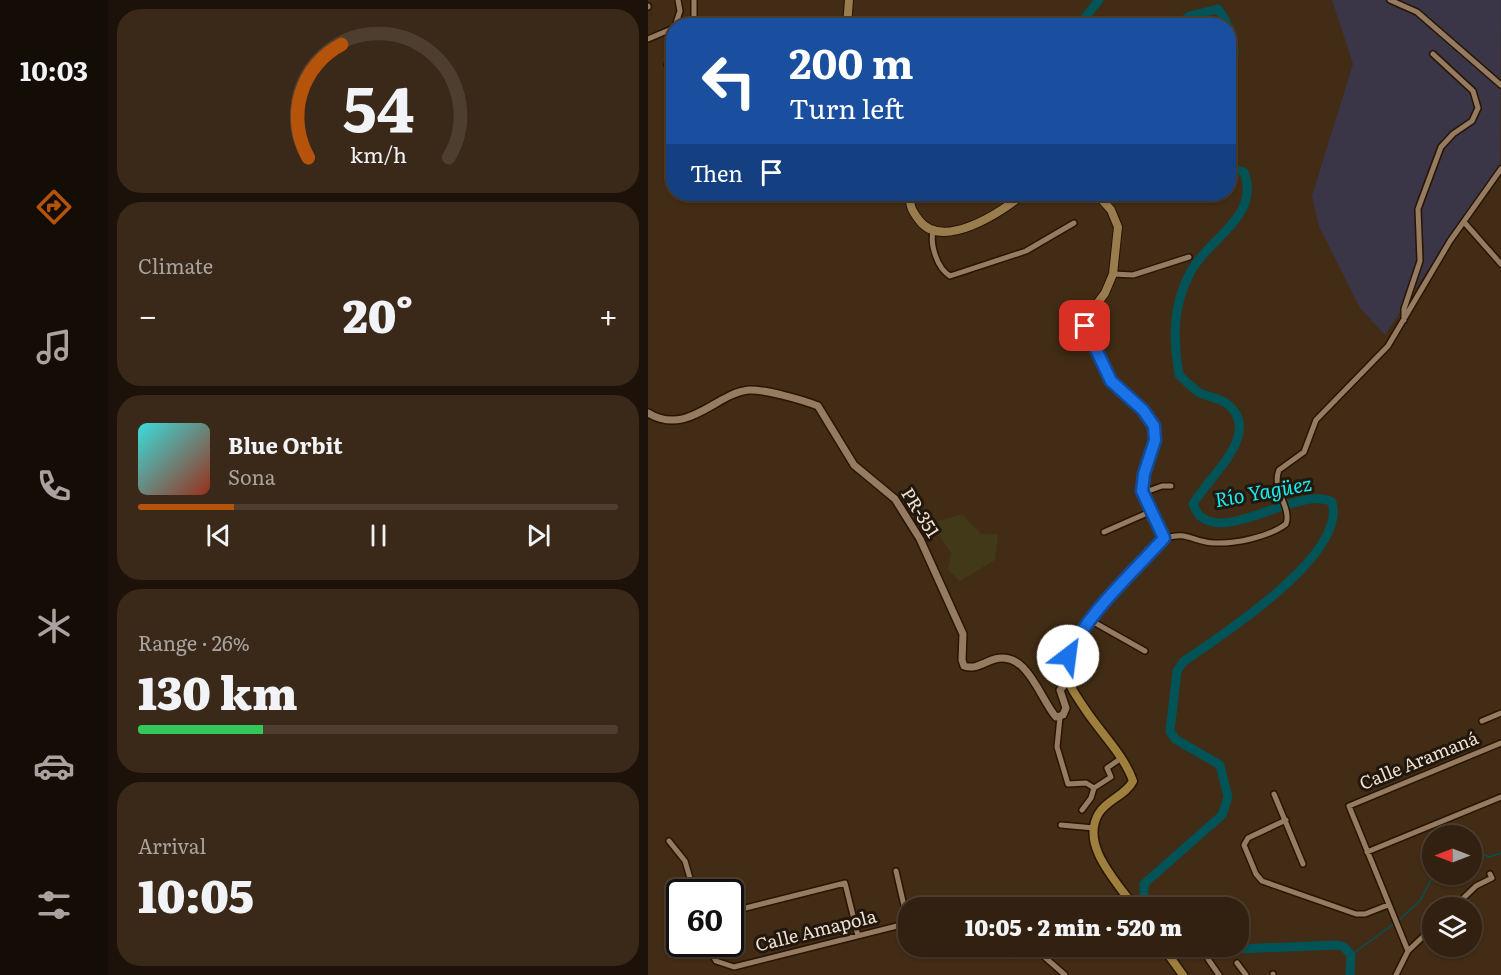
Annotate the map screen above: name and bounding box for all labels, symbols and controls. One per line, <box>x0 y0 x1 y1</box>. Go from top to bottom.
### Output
text: 200 m <box>789 30 914 92</box>
icon: left <box>690 42 768 120</box>
text: 10:03 <box>20 49 88 89</box>
text: 54 <box>342 59 414 151</box>
text: Turn left <box>789 87 904 127</box>
text: km/h <box>349 138 407 170</box>
text: Then <box>690 156 743 189</box>
icon: arrive <box>755 156 788 189</box>
icon: directions <box>33 186 75 228</box>
text: Climate <box>138 250 213 280</box>
text: 20° <box>343 280 413 347</box>
text: − <box>138 289 157 338</box>
text: + <box>599 289 618 338</box>
pin <box>1059 300 1110 351</box>
icon: arrive <box>1068 309 1101 342</box>
icon: music <box>33 326 75 368</box>
text: Blue Orbit <box>228 428 343 461</box>
text: Sona <box>228 461 276 491</box>
icon: phone <box>33 465 75 507</box>
water label: Río Yagüez <box>1212 467 1314 513</box>
street label: PR-351 <box>895 482 947 542</box>
icon: previous <box>202 519 235 552</box>
icon: pause <box>362 519 395 552</box>
icon: next <box>522 519 555 552</box>
icon: climate <box>33 605 75 647</box>
position arrow <box>1036 624 1100 688</box>
text: Range · 26% <box>138 627 250 657</box>
text: 130 km <box>138 657 297 724</box>
street label: Calle Aramaná <box>1355 723 1482 796</box>
icon: car <box>33 745 75 787</box>
north arrow <box>1422 825 1482 885</box>
map controls <box>1422 825 1482 957</box>
text: Arrival <box>138 830 206 860</box>
text: 10:05 <box>138 860 254 927</box>
speed limit sign: 60 <box>666 879 744 957</box>
icon: filters <box>33 884 75 926</box>
button: layers <box>1422 897 1482 957</box>
street label: Calle Amapola <box>752 901 879 958</box>
text: 10:05 · 2 min · 520 m <box>965 910 1182 943</box>

